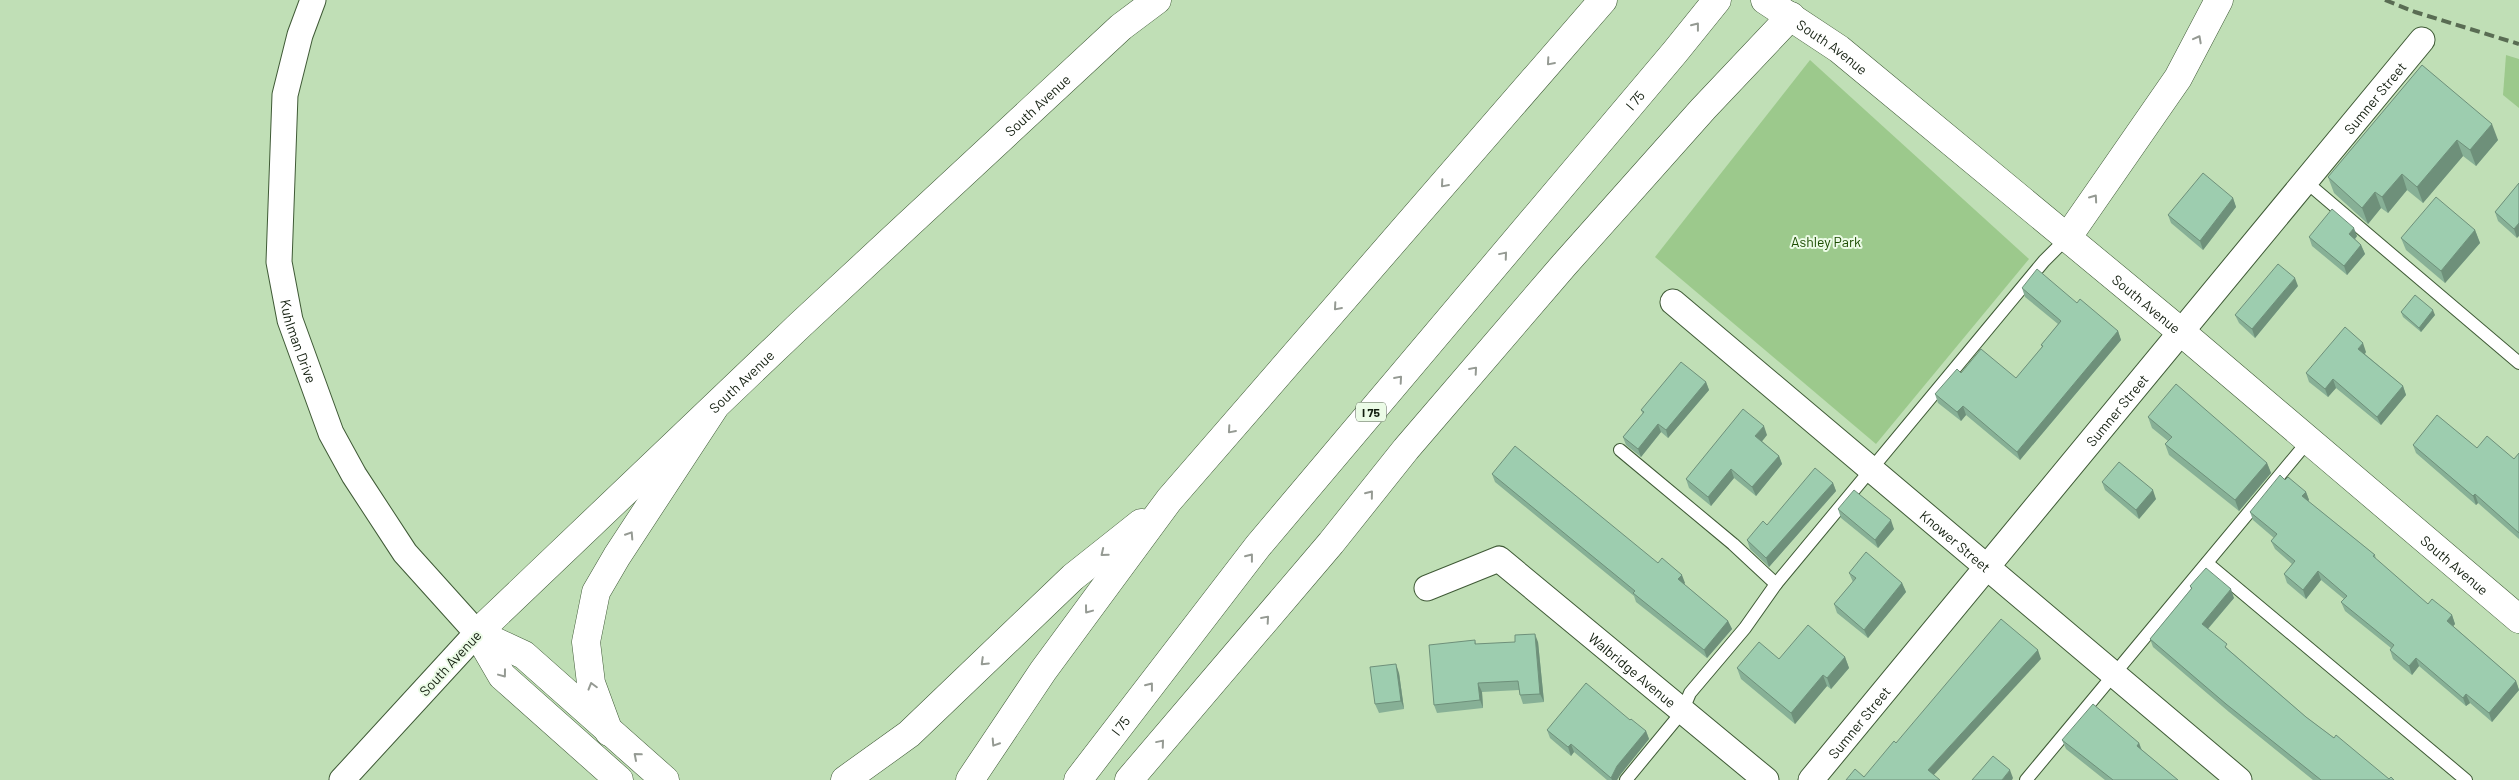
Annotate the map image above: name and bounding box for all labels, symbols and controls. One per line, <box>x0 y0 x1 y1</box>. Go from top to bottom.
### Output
street label: South Avenue <box>1794 15 1871 78</box>
one-way arrow <box>1691 23 1699 32</box>
one-way arrow <box>2192 35 2202 44</box>
one-way arrow <box>1547 56 1556 65</box>
street label: Sumner Street <box>2340 58 2409 137</box>
street label: South Avenue <box>1001 70 1074 139</box>
street label: I 75 <box>1622 87 1648 113</box>
one-way arrow <box>1440 179 1449 188</box>
one-way arrow <box>2088 194 2097 204</box>
park label: Ashley Park <box>1791 233 1861 250</box>
one-way arrow <box>1498 252 1507 261</box>
street label: South Avenue <box>2109 270 2184 337</box>
street label: Kuhlman Drive <box>278 298 321 385</box>
one-way arrow <box>1334 302 1343 311</box>
street label: South Avenue <box>705 346 777 416</box>
one-way arrow <box>1468 366 1477 375</box>
street label: Sumner Street <box>2082 370 2151 449</box>
one-way arrow <box>1393 376 1402 385</box>
road number: I 75 <box>1356 402 1386 422</box>
one-way arrow <box>1227 424 1236 433</box>
one-way arrow <box>1364 491 1372 500</box>
street label: Knower Street <box>1917 506 1994 575</box>
one-way arrow <box>624 531 634 540</box>
street label: South Avenue <box>2418 531 2492 598</box>
one-way arrow <box>1101 547 1110 555</box>
one-way arrow <box>1244 554 1252 563</box>
one-way arrow <box>1086 604 1094 613</box>
one-way arrow <box>1260 616 1269 625</box>
street label: South Avenue <box>415 627 485 699</box>
street label: Walbridge Avenue <box>1585 628 1680 711</box>
one-way arrow <box>981 656 990 665</box>
one-way arrow <box>497 669 506 678</box>
one-way arrow <box>588 683 598 691</box>
one-way arrow <box>1145 683 1153 692</box>
street label: Sumner Street <box>1824 683 1893 762</box>
street label: I 75 <box>1107 712 1133 739</box>
one-way arrow <box>992 737 1001 747</box>
one-way arrow <box>1155 739 1164 748</box>
one-way arrow <box>633 753 642 762</box>

